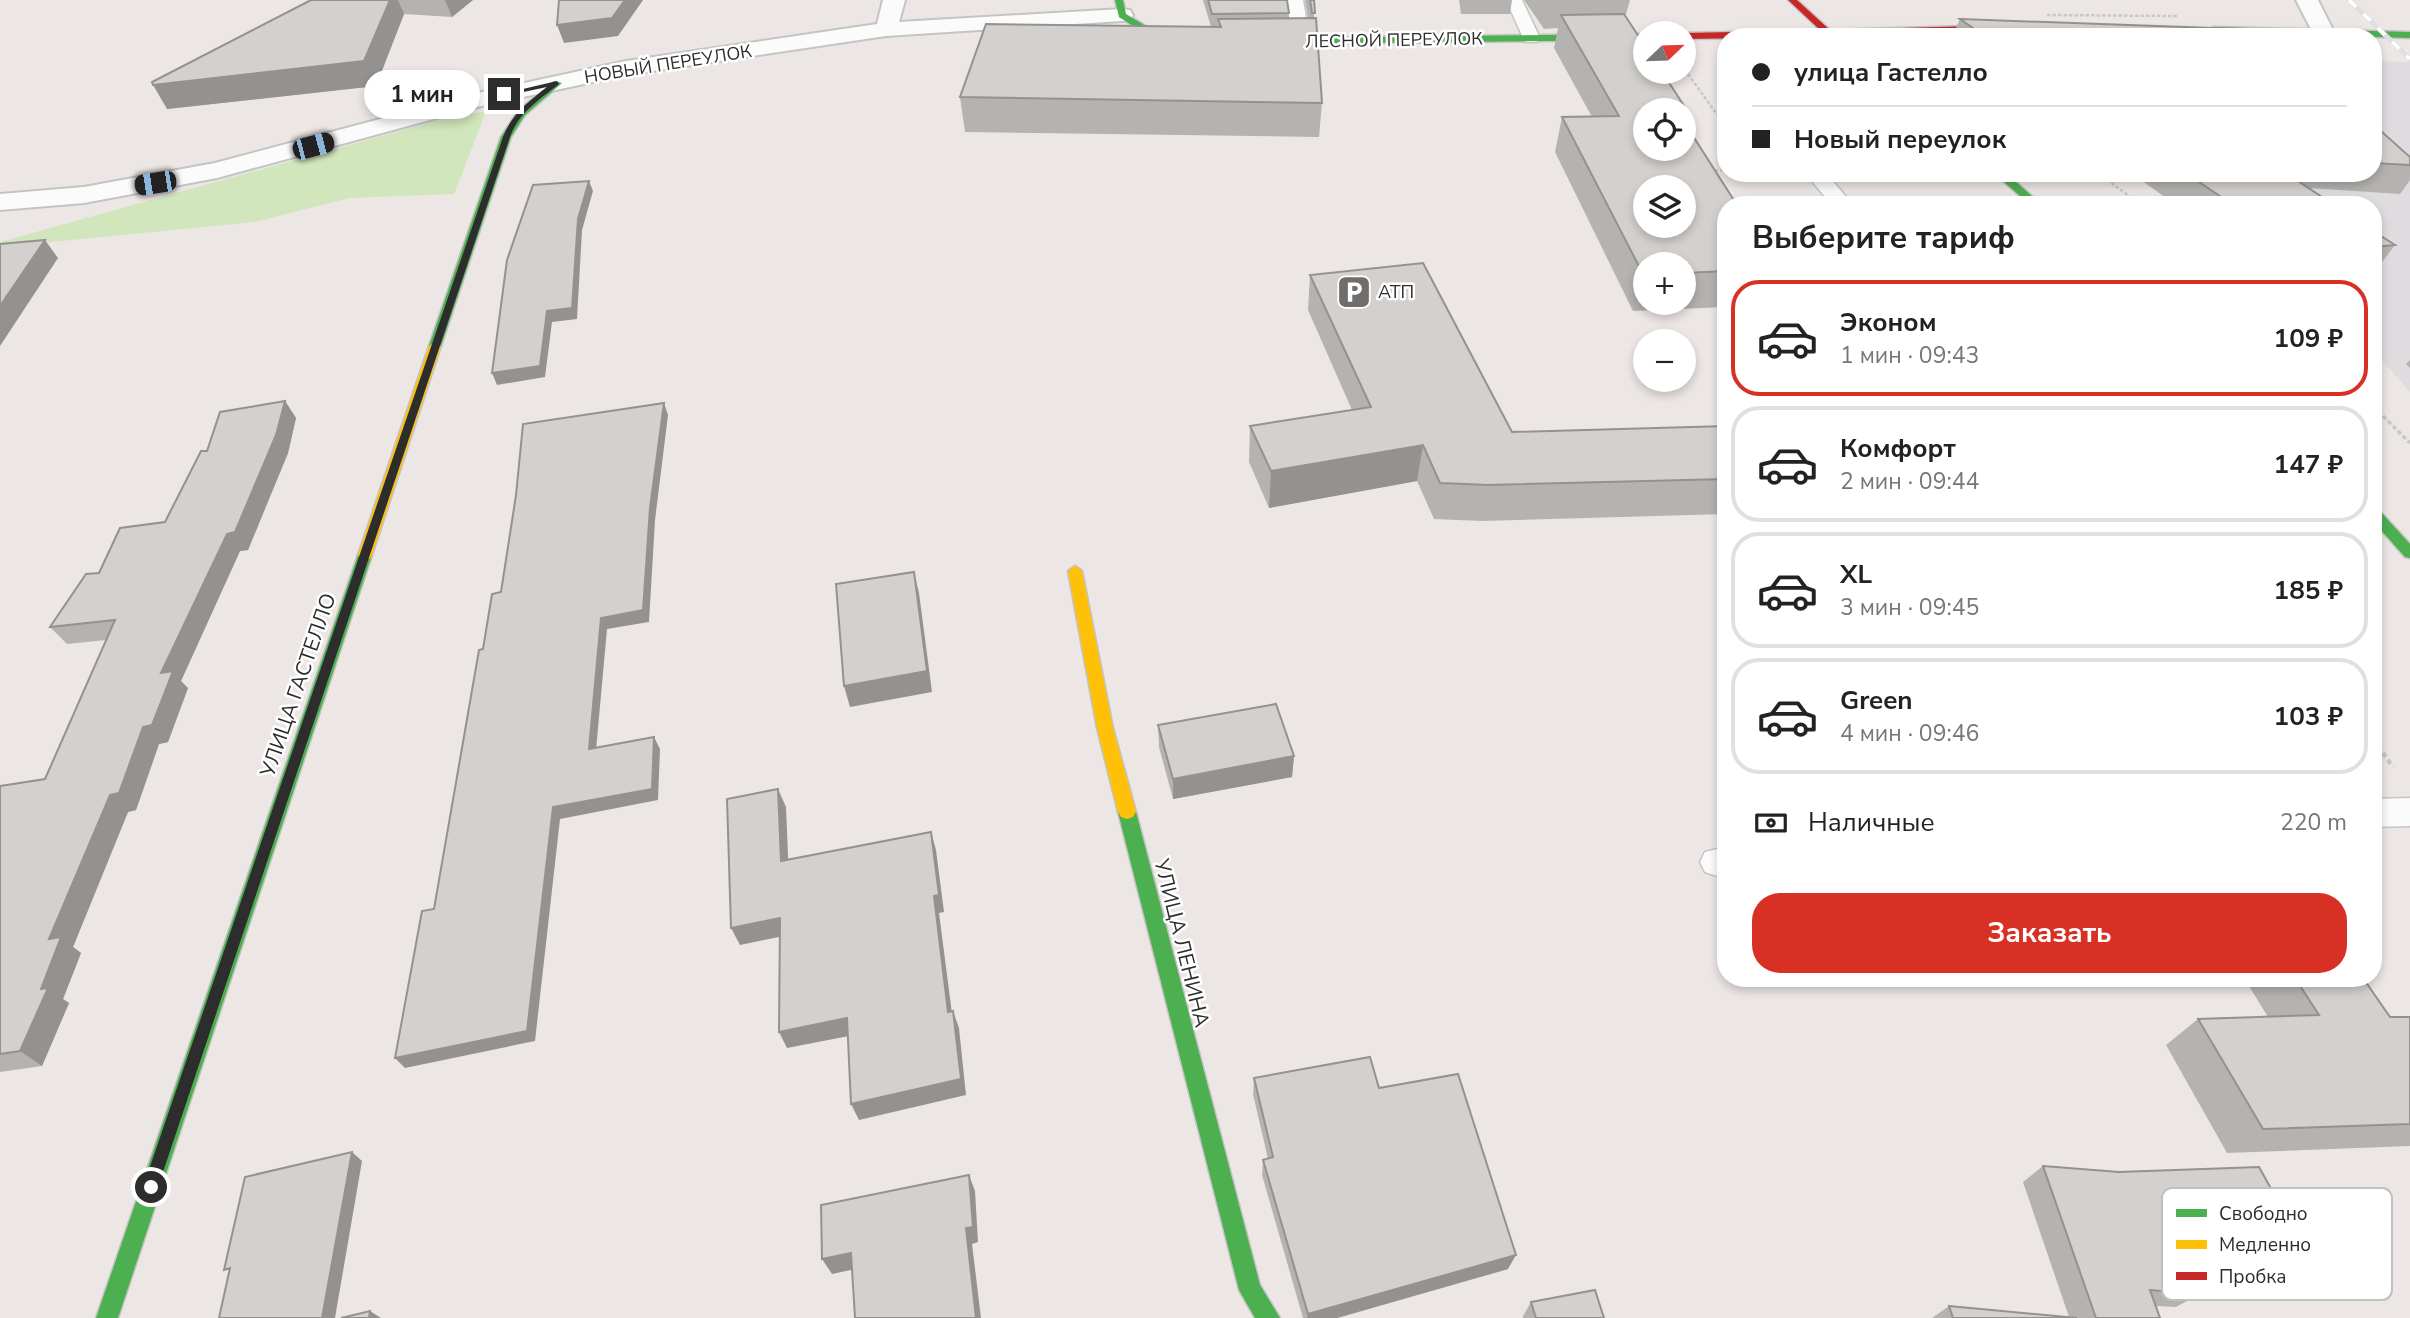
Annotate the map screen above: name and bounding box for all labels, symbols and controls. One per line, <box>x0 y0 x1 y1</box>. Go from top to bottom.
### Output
north arrow <box>1633 21 1696 84</box>
map controls <box>1633 21 1696 392</box>
street label: ЛЕСНОЙ ПЕРЕУЛОК <box>1305 26 1483 54</box>
street label: НОВЫЙ ПЕРЕУЛОК <box>583 39 754 89</box>
text: улица Гастелло <box>1794 55 1988 90</box>
callout: 1 мин <box>364 70 480 119</box>
route end <box>488 78 520 110</box>
text: 1 мин <box>390 79 454 110</box>
button: locate <box>1633 98 1696 161</box>
text: Новый переулок <box>1794 122 2006 157</box>
car <box>290 130 337 162</box>
car <box>133 169 178 197</box>
button: layers <box>1633 175 1696 238</box>
text: Выберите тариф <box>1752 216 2015 259</box>
button: + <box>1633 252 1696 315</box>
parking icon: АТП <box>1335 273 1373 311</box>
place label: АТП <box>1378 280 1414 304</box>
text: Эконом <box>1840 305 1937 340</box>
icon: car <box>1756 307 1819 370</box>
text: 109 ₽ <box>2274 321 2343 356</box>
button: − <box>1633 329 1696 392</box>
text: 1 мин · 09:43 <box>1840 340 1979 371</box>
text: Комфорт <box>1840 431 1956 466</box>
icon: car <box>1756 433 1819 496</box>
text: 147 ₽ <box>2274 447 2343 482</box>
text: 2 мин · 09:44 <box>1840 466 1979 497</box>
text: XL <box>1840 557 1872 592</box>
icon: car <box>1756 559 1819 622</box>
text: 185 ₽ <box>2274 573 2343 608</box>
street label: УЛИЦА ГАСТЕЛЛО <box>253 590 343 781</box>
text: 3 мин · 09:45 <box>1840 592 1979 623</box>
text: Green <box>1840 683 1913 718</box>
icon: car <box>1756 685 1819 748</box>
text: 103 ₽ <box>2274 699 2343 734</box>
text: 4 мин · 09:46 <box>1840 718 1979 749</box>
icon: cash <box>1752 804 1790 842</box>
text: Наличные <box>1808 805 1935 840</box>
text: 220 m <box>2280 807 2347 838</box>
street label: УЛИЦА ЛЕНИНА <box>1147 855 1216 1030</box>
button: Заказать <box>1752 893 2347 973</box>
route start <box>135 1171 167 1203</box>
legend <box>2162 1188 2392 1300</box>
text: Свободно <box>2219 1201 2308 1227</box>
text: Медленно <box>2219 1232 2311 1258</box>
text: Пробка <box>2219 1264 2286 1290</box>

